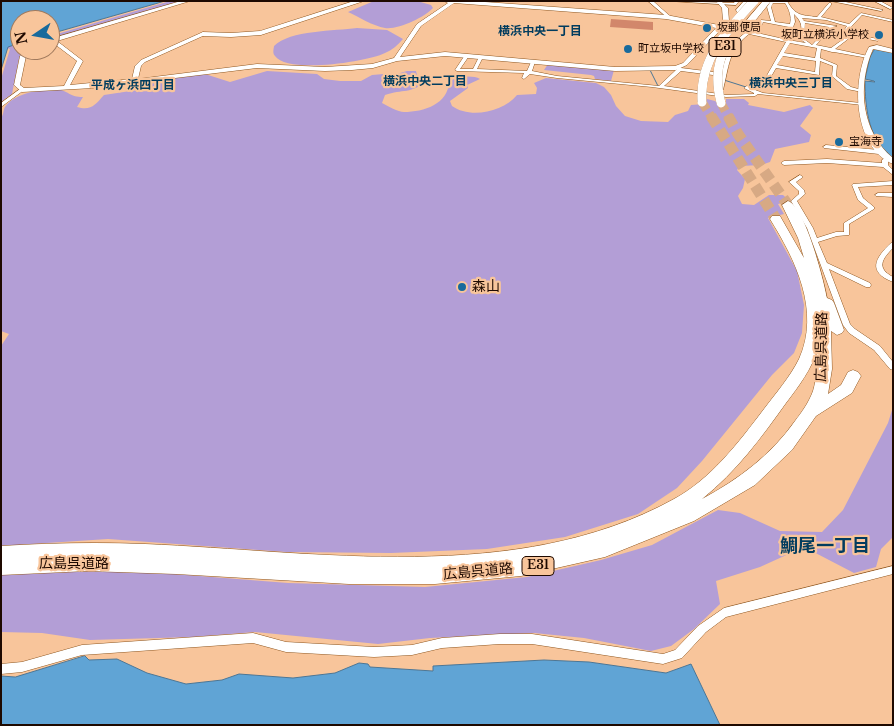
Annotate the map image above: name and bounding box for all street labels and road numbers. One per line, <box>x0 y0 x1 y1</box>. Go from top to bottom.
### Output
road number: E31 <box>709 38 741 56</box>
street label: 広島呉道路 <box>813 312 831 382</box>
street label: 広島呉道路 <box>39 556 109 572</box>
road number: E31 <box>522 556 554 576</box>
street label: 広島呉道路 <box>442 561 514 583</box>

